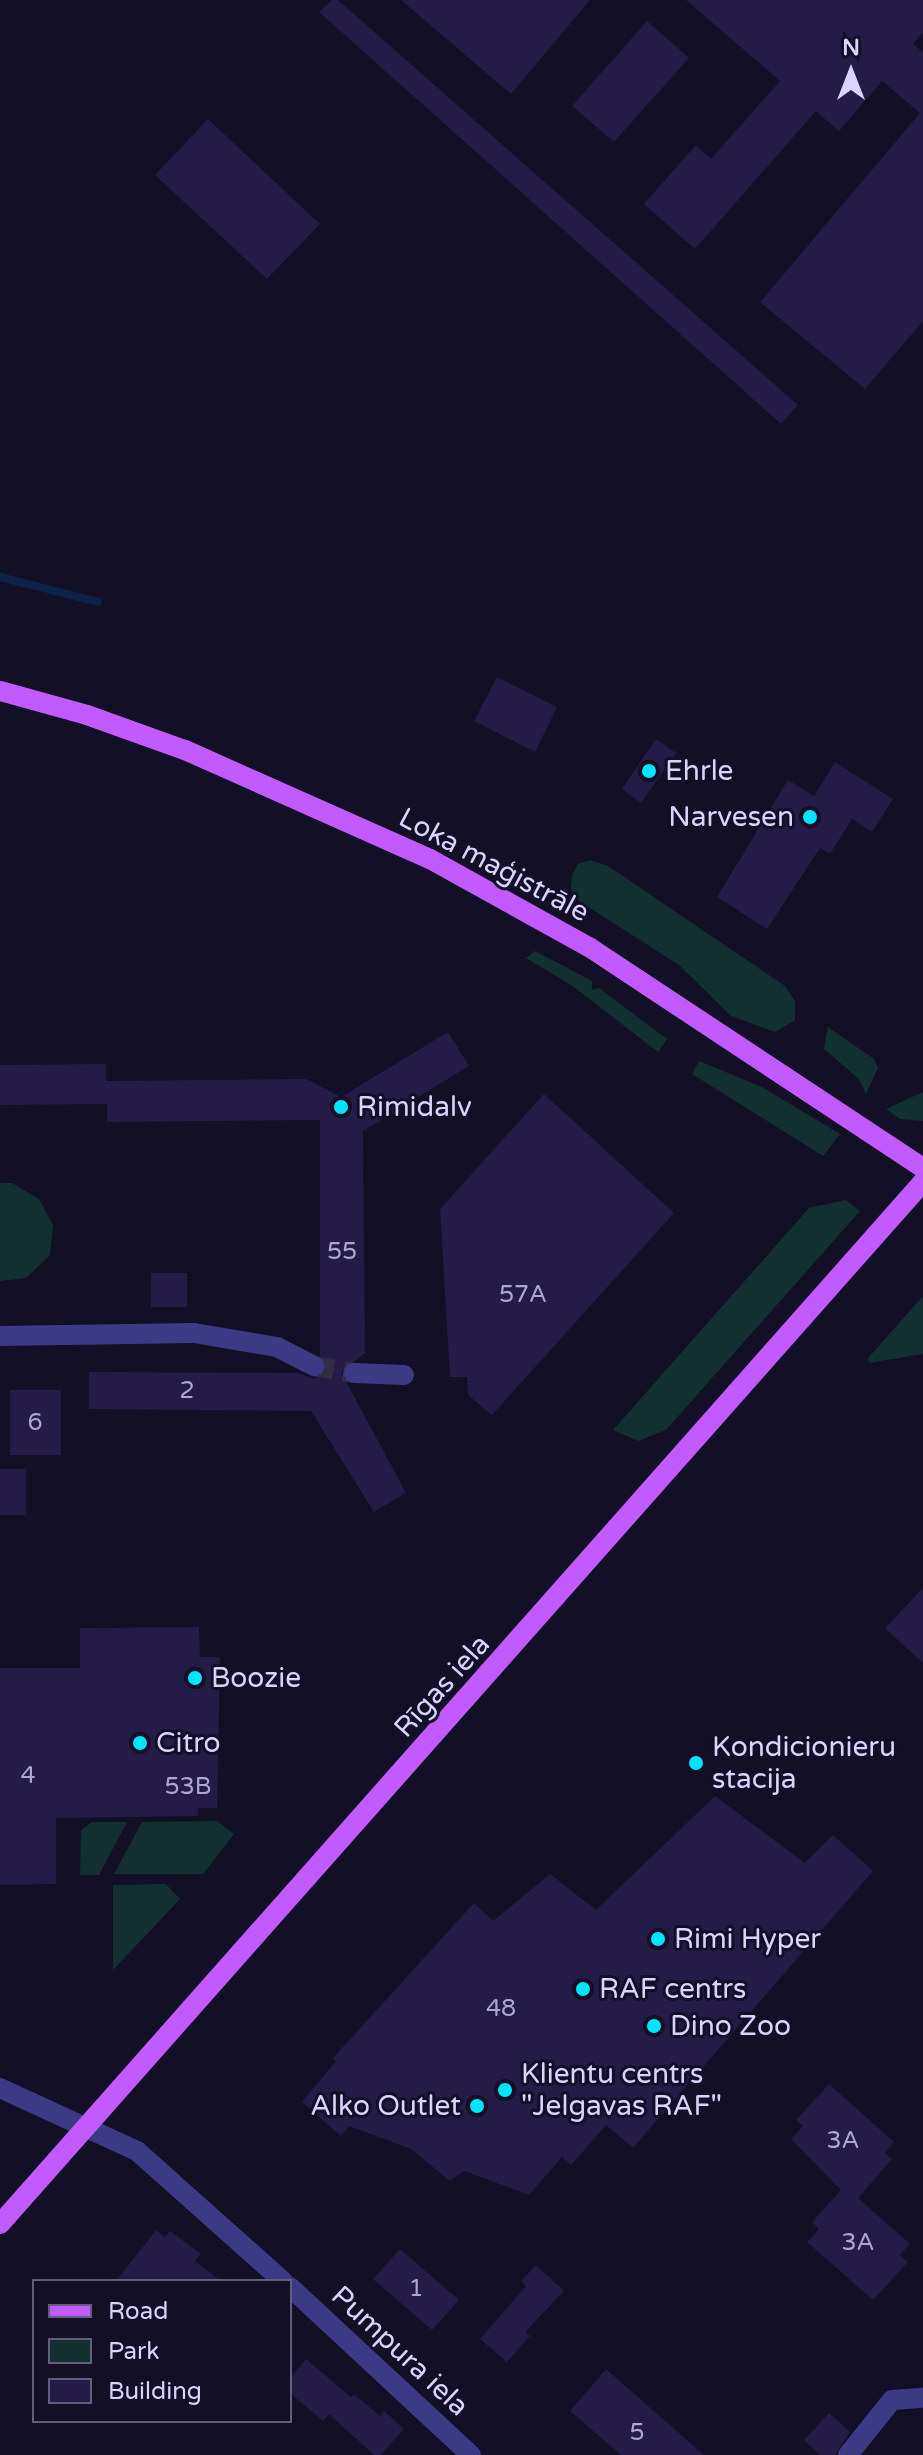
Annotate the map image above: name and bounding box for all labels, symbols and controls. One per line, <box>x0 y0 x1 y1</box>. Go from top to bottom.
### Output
north arrow <box>811 32 891 112</box>
text: N <box>842 35 860 61</box>
place label: Ehrle <box>665 754 733 788</box>
marker: Ehrle <box>640 762 658 780</box>
place label: Narvesen <box>668 800 794 834</box>
street label: Loka maģistrāle <box>393 801 595 929</box>
marker: Narvesen <box>801 808 819 826</box>
place label: Rimidalv <box>357 1090 472 1124</box>
marker: Rimidalv <box>332 1098 350 1116</box>
house number: 55 <box>327 1238 357 1266</box>
house number: 57A <box>499 1281 547 1309</box>
house number: 2 <box>179 1377 195 1405</box>
house number: 6 <box>27 1409 43 1437</box>
street label: Rīgas iela <box>387 1628 497 1744</box>
place label: Boozie <box>211 1661 301 1695</box>
marker: Boozie <box>186 1669 204 1687</box>
place label: Citro <box>156 1726 220 1760</box>
place label: Kondicionieru stacija <box>712 1730 896 1796</box>
marker: Citro <box>131 1734 149 1752</box>
marker: Kondicionieru stacija <box>687 1754 705 1772</box>
house number: 4 <box>20 1762 36 1790</box>
house number: 53B <box>165 1773 211 1801</box>
place label: Rimi Hyper <box>674 1922 821 1956</box>
marker: Rimi Hyper <box>649 1930 667 1948</box>
place label: RAF centrs <box>599 1972 746 2006</box>
marker: RAF centrs <box>574 1980 592 1998</box>
house number: 48 <box>486 1995 516 2023</box>
place label: Dino Zoo <box>670 2009 791 2043</box>
marker: Dino Zoo <box>645 2017 663 2035</box>
place label: Klientu centrs "Jelgavas RAF" <box>521 2057 722 2123</box>
marker: Klientu centrs "Jelgavas RAF" <box>496 2081 514 2099</box>
place label: Alko Outlet <box>310 2089 461 2123</box>
marker: Alko Outlet <box>468 2097 486 2115</box>
house number: 3A <box>827 2127 859 2155</box>
house number: 3A <box>842 2229 874 2257</box>
house number: 1 <box>408 2275 424 2303</box>
legend <box>32 2279 292 2423</box>
street label: Pumpura iela <box>324 2279 476 2423</box>
text: Road <box>108 2297 168 2326</box>
text: Park <box>108 2337 159 2366</box>
text: Building <box>108 2377 202 2406</box>
house number: 5 <box>629 2419 645 2447</box>

